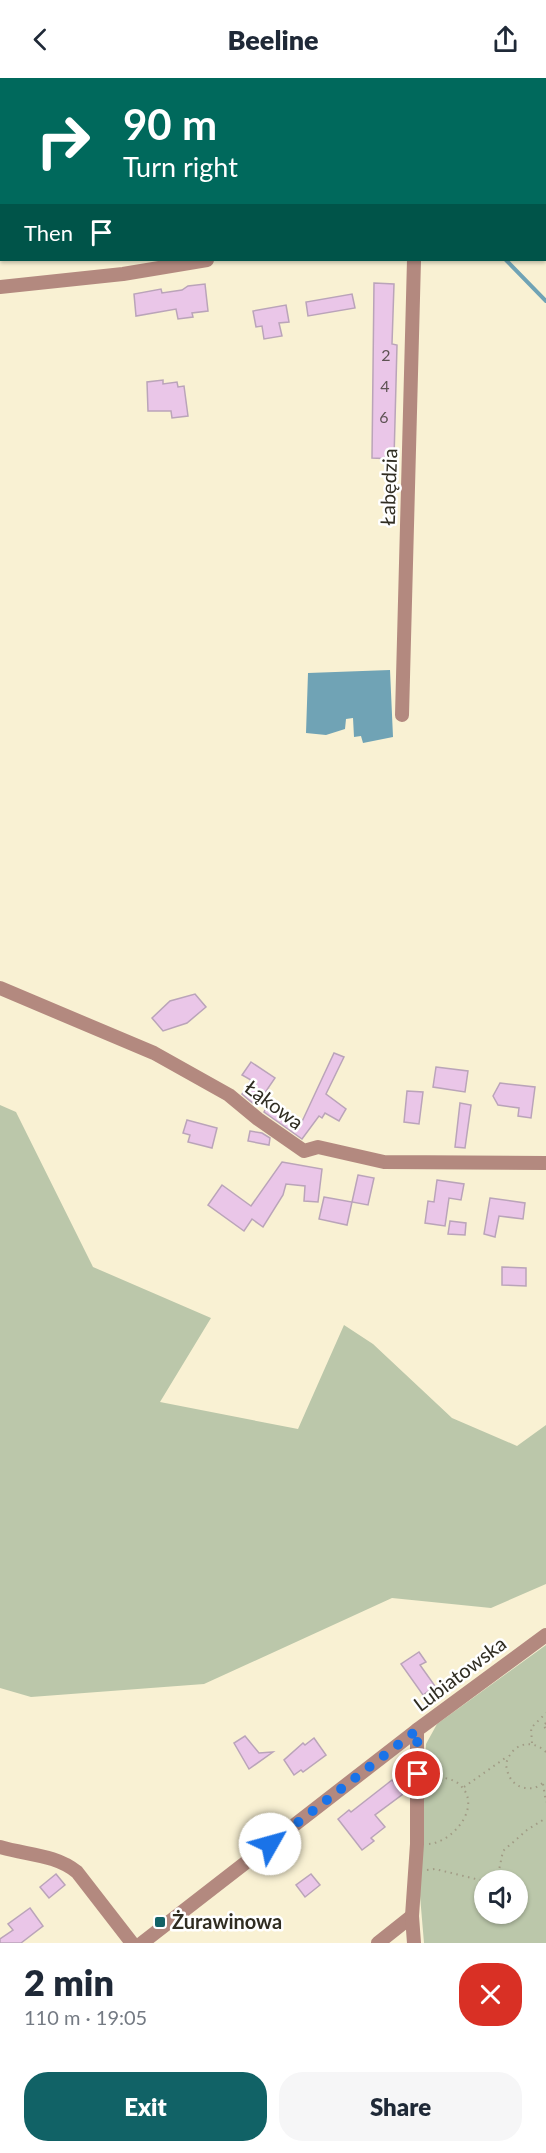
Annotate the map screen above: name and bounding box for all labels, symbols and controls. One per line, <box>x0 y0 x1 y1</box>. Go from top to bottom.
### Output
icon: back <box>24 23 57 56</box>
text: Beeline <box>227 23 319 56</box>
icon: share <box>489 23 522 56</box>
text: 90 m <box>123 99 217 149</box>
icon: right <box>24 102 102 180</box>
text: Turn right <box>123 150 238 183</box>
icon: arrive <box>85 216 118 249</box>
text: Then <box>24 219 73 246</box>
house number: 2 <box>381 345 391 364</box>
house number: 4 <box>380 376 390 395</box>
house number: 6 <box>379 407 389 426</box>
street label: Łabędzia <box>375 448 401 526</box>
street label: Łąkowa <box>241 1075 309 1134</box>
street label: Lubiatowska <box>409 1631 510 1716</box>
pin <box>392 1748 443 1799</box>
icon: arrive <box>401 1757 434 1790</box>
position arrow <box>238 1812 302 1876</box>
map controls <box>474 1870 528 1924</box>
button: sound <box>474 1870 528 1924</box>
place label: Żurawinowa <box>172 1909 282 1933</box>
marker: Żurawinowa <box>153 1915 167 1929</box>
text: 2 min <box>24 1960 114 2004</box>
button: close <box>459 1963 522 2026</box>
text: 110 m · 19:05 <box>24 2005 147 2029</box>
button: Exit <box>24 2072 267 2141</box>
button: Share <box>279 2072 522 2141</box>

